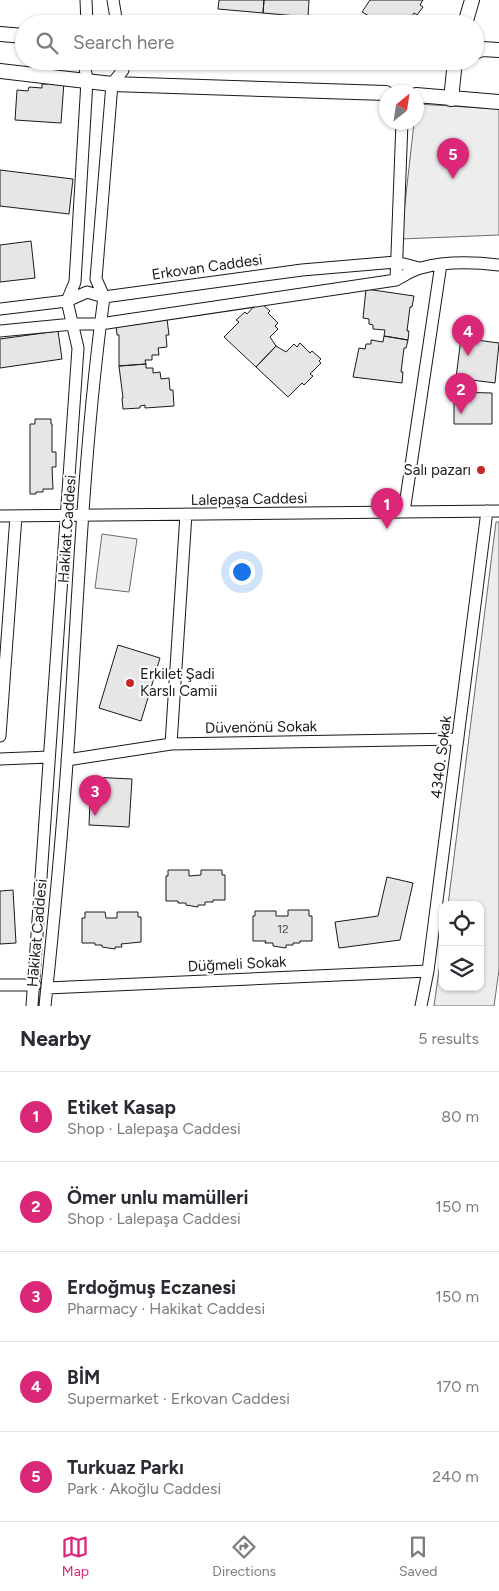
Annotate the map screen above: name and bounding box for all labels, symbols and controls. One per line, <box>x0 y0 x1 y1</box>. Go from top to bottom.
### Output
search box <box>15 15 484 70</box>
icon: search <box>33 29 61 57</box>
text: Search here <box>73 31 175 54</box>
north arrow <box>379 85 424 130</box>
pin: 5 <box>437 138 469 179</box>
street label: Erkovan Caddesi <box>150 250 264 284</box>
pin: 4 <box>452 315 484 356</box>
pin: 2 <box>445 373 477 414</box>
place label: Salı pazarı <box>404 461 471 479</box>
marker: Salı pazarı <box>475 464 487 476</box>
street label: Hakikat Caddesi <box>54 474 80 584</box>
pin: 1 <box>371 488 403 529</box>
street label: Lalepaşa Caddesi <box>191 489 307 509</box>
your location <box>229 559 255 585</box>
place label: Erkilet Şadi Karslı Camii <box>140 665 217 700</box>
marker: Erkilet Şadi Karslı Camii <box>124 677 136 689</box>
street label: 4340. Sokak <box>427 714 455 799</box>
street label: Düvenönü Sokak <box>205 717 318 737</box>
pin: 3 <box>79 775 111 816</box>
street label: Hakikat Caddesi <box>23 878 51 988</box>
map controls <box>439 901 484 991</box>
button: locate <box>439 901 484 946</box>
house number: 12 <box>277 922 289 936</box>
button: layers <box>439 946 484 991</box>
street label: Düğmeli Sokak <box>187 952 288 976</box>
text: Nearby <box>20 1026 91 1051</box>
text: 5 results <box>418 1029 479 1048</box>
text: Etiket Kasap <box>67 1096 176 1119</box>
text: 1 <box>33 1107 39 1126</box>
text: 80 m <box>441 1107 479 1126</box>
text: Shop · Lalepaşa Caddesi <box>67 1119 241 1138</box>
text: Ömer unlu mamülleri <box>67 1186 248 1209</box>
text: 2 <box>31 1197 41 1216</box>
text: 150 m <box>435 1197 479 1216</box>
text: Shop · Lalepaşa Caddesi <box>67 1209 241 1228</box>
text: Erdoğmuş Eczanesi <box>67 1276 236 1299</box>
text: 3 <box>32 1287 40 1306</box>
text: 150 m <box>435 1287 479 1306</box>
text: Pharmacy · Hakikat Caddesi <box>67 1299 265 1318</box>
text: BİM <box>67 1366 100 1389</box>
text: 4 <box>31 1377 41 1396</box>
text: 170 m <box>436 1377 479 1396</box>
text: Supermarket · Erkovan Caddesi <box>67 1389 290 1408</box>
text: Turkuaz Parkı <box>67 1456 184 1479</box>
text: 5 <box>31 1467 41 1486</box>
text: 240 m <box>432 1467 479 1486</box>
text: Park · Akoğlu Caddesi <box>67 1479 221 1498</box>
tab: Map <box>61 1533 89 1580</box>
tab: Directions <box>212 1533 276 1580</box>
tab: Saved <box>399 1533 438 1580</box>

